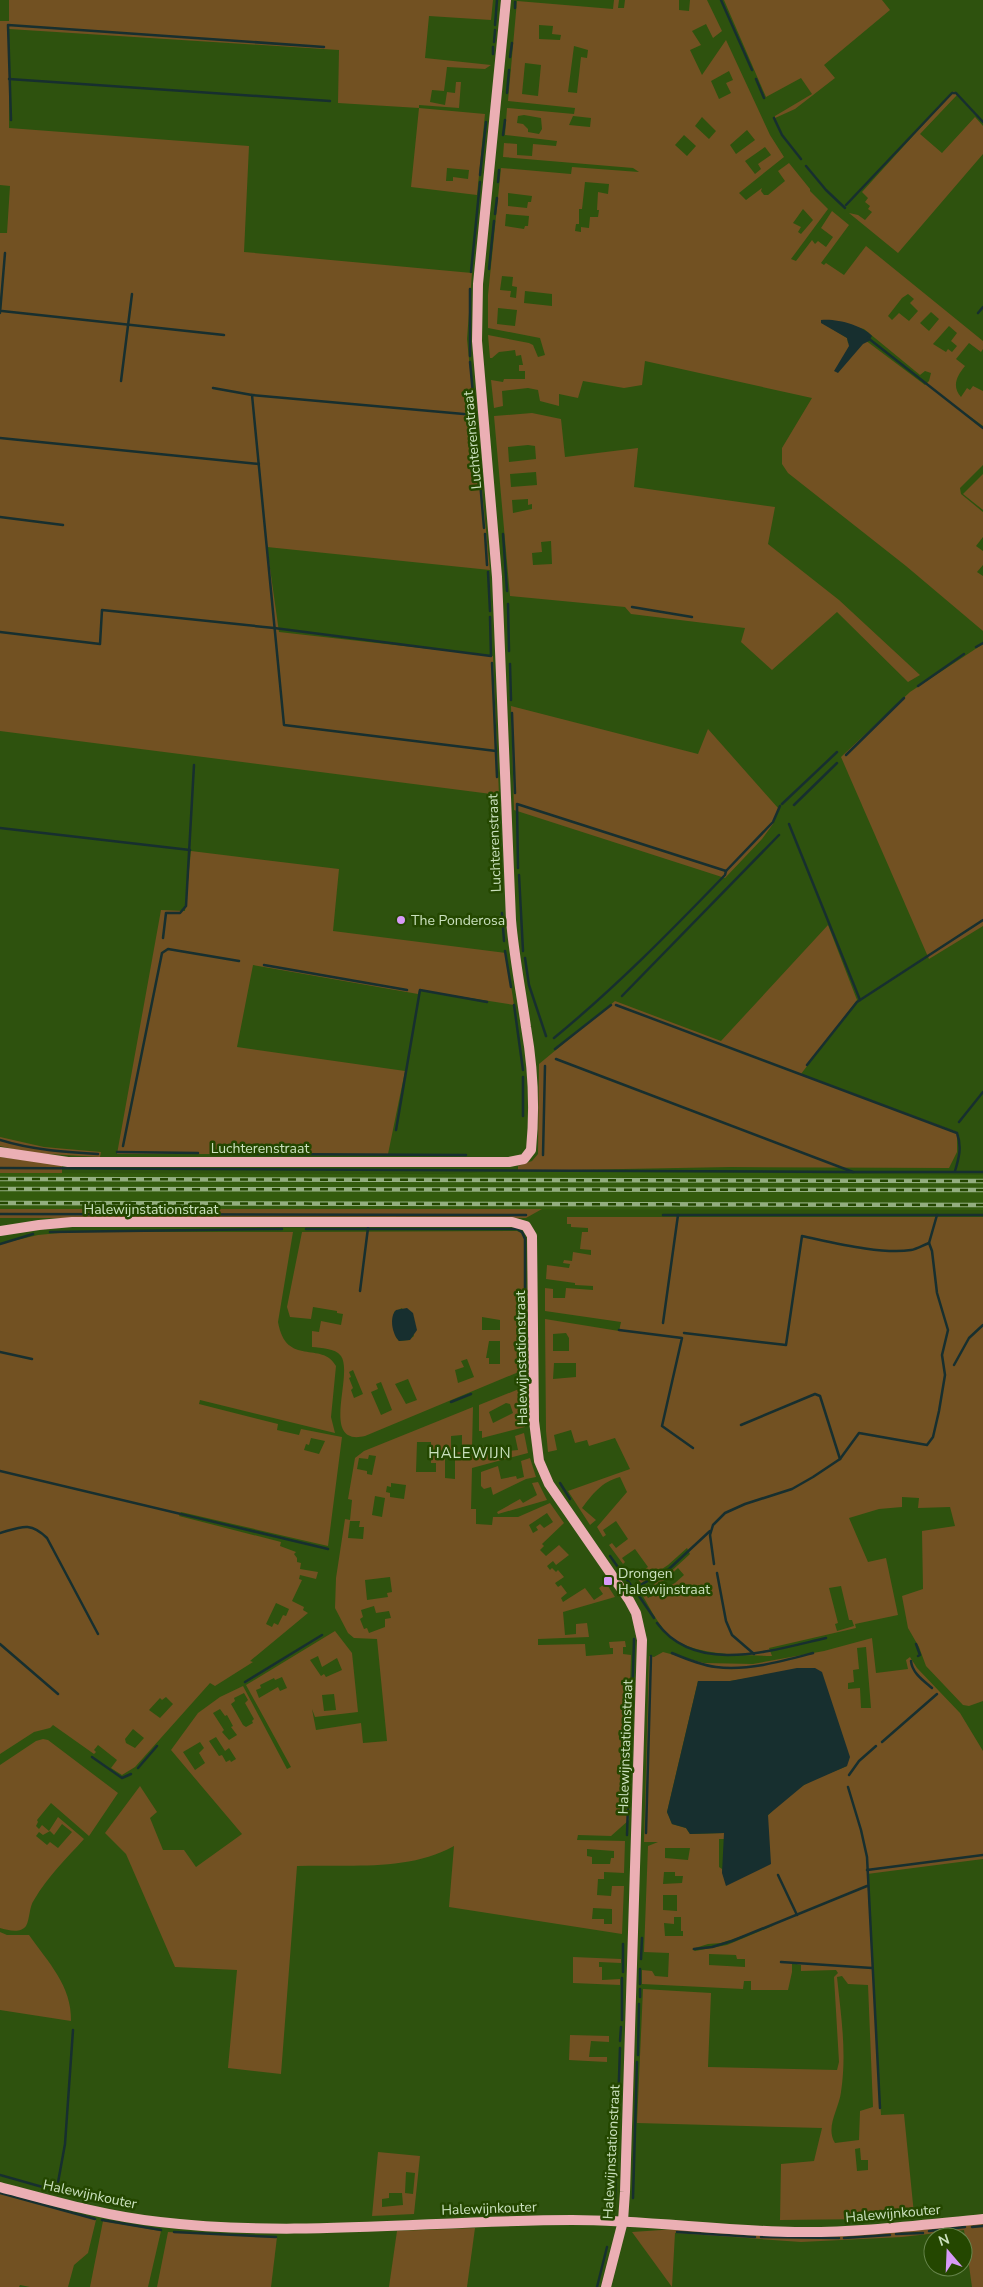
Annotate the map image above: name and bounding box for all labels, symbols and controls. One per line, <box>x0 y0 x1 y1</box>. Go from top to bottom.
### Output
street label: Luchterenstraat <box>459 390 486 490</box>
street label: Luchterenstraat <box>483 793 506 893</box>
place label: The Ponderosa <box>411 911 505 930</box>
marker: The Ponderosa <box>395 914 407 926</box>
street label: Luchterenstraat <box>211 1139 309 1158</box>
street label: Halewijnstationstraat <box>84 1200 219 1219</box>
street label: Halewijnstationstraat <box>511 1290 532 1426</box>
district label: HALEWIJN <box>428 1443 512 1463</box>
place label: Drongen Halewijnstraat <box>618 1564 710 1599</box>
marker: Drongen Halewijnstraat <box>602 1575 614 1587</box>
street label: Halewijnstationstraat <box>614 1679 637 1815</box>
street label: Halewijnstationstraat <box>598 2084 625 2220</box>
street label: Halewijnkouter <box>41 2175 139 2214</box>
street label: Halewijnkouter <box>441 2197 537 2220</box>
street label: Halewijnkouter <box>845 2200 941 2227</box>
north arrow <box>923 2227 973 2277</box>
text: N <box>936 2229 952 2251</box>

